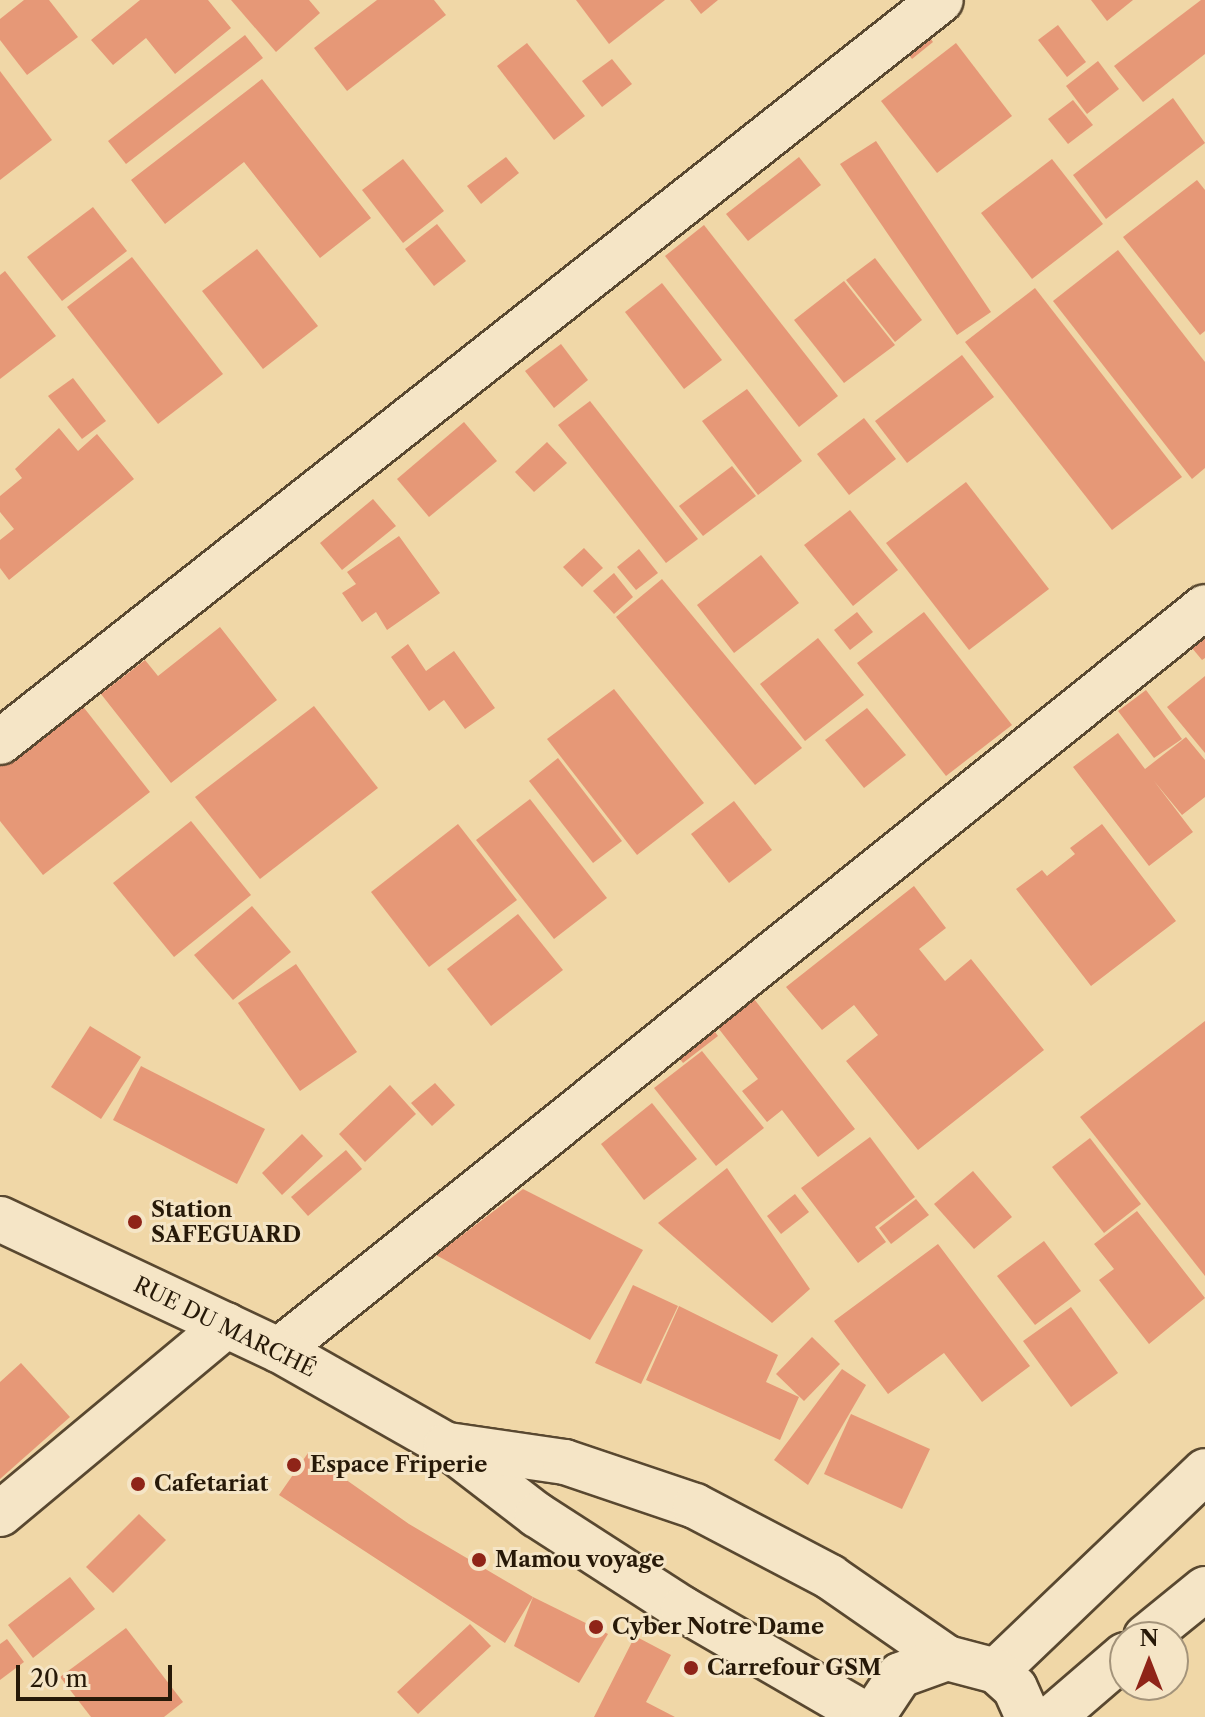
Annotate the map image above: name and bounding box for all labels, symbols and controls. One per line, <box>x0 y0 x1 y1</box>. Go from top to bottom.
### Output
place label: Station SAFEGUARD <box>151 1196 301 1248</box>
marker: Station SAFEGUARD <box>126 1213 144 1231</box>
street label: RUE DU MARCHÉ <box>129 1271 321 1383</box>
place label: Espace Friperie <box>310 1452 487 1478</box>
marker: Espace Friperie <box>285 1456 303 1474</box>
place label: Cafetariat <box>154 1471 268 1497</box>
marker: Cafetariat <box>129 1475 147 1493</box>
place label: Mamou voyage <box>495 1547 665 1573</box>
marker: Mamou voyage <box>470 1551 488 1569</box>
place label: Cyber Notre Dame <box>612 1614 824 1640</box>
marker: Cyber Notre Dame <box>587 1618 605 1636</box>
north arrow <box>1109 1621 1189 1701</box>
text: N <box>1139 1625 1159 1652</box>
scale bar <box>20 1649 176 1699</box>
place label: Carrefour GSM <box>707 1655 882 1681</box>
marker: Carrefour GSM <box>682 1659 700 1677</box>
text: 20 m <box>30 1664 88 1693</box>

